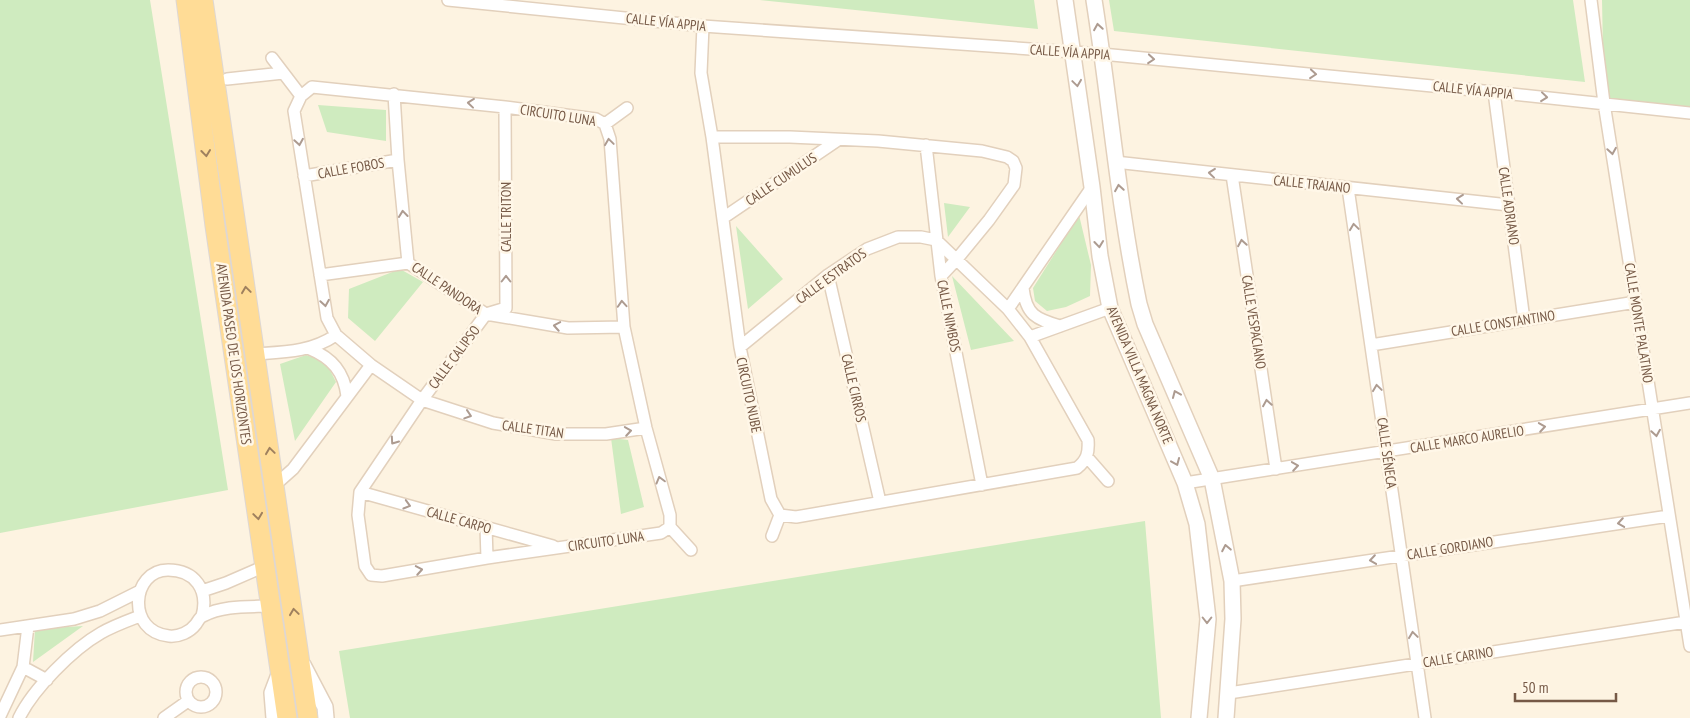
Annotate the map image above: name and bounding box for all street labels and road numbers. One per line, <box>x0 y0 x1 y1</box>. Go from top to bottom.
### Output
street label: CALLE VÍA APPIA <box>625 9 707 35</box>
street label: CALLE VÍA APPIA <box>1029 40 1111 64</box>
street label: CALLE VÍA APPIA <box>1432 77 1514 103</box>
street label: CIRCUITO LUNA <box>519 100 598 130</box>
street label: CALLE CUMULUS <box>742 149 820 209</box>
street label: CALLE FOBOS <box>316 153 386 183</box>
street label: CALLE ADRIANO <box>1495 166 1523 247</box>
street label: CALLE TRAJANO <box>1273 171 1352 197</box>
street label: CALLE TRITON <box>497 182 515 252</box>
street label: CALLE ESTRATOS <box>792 244 870 308</box>
street label: CALLE PANDORA <box>408 258 486 318</box>
street label: AVENIDA PASEO DE LOS HORIZONTES <box>212 262 256 446</box>
street label: CALLE MONTE PALATINO <box>1621 262 1657 385</box>
street label: CALLE VESPACIANO <box>1238 274 1270 371</box>
street label: CALLE NIMBOS <box>933 278 965 354</box>
street label: AVENIDA VILLA MAGNA NORTE <box>1103 303 1177 447</box>
street label: CALLE CONSTANTINO <box>1450 306 1557 340</box>
street label: CALLE CALIPSO <box>424 321 484 392</box>
street label: CALLE CIRROS <box>837 352 871 424</box>
street label: CIRCUITO NUBE <box>732 356 766 434</box>
street label: CALLE TITAN <box>501 416 565 442</box>
street label: CALLE SÉNECA <box>1373 416 1401 490</box>
street label: CALLE MARCO AURELIO <box>1409 421 1525 457</box>
street label: CALLE CARPO <box>425 502 494 538</box>
street label: CIRCUITO LUNA <box>567 527 646 555</box>
street label: CALLE GORDIANO <box>1406 532 1495 564</box>
street label: CALLE CARINO <box>1421 642 1495 671</box>

